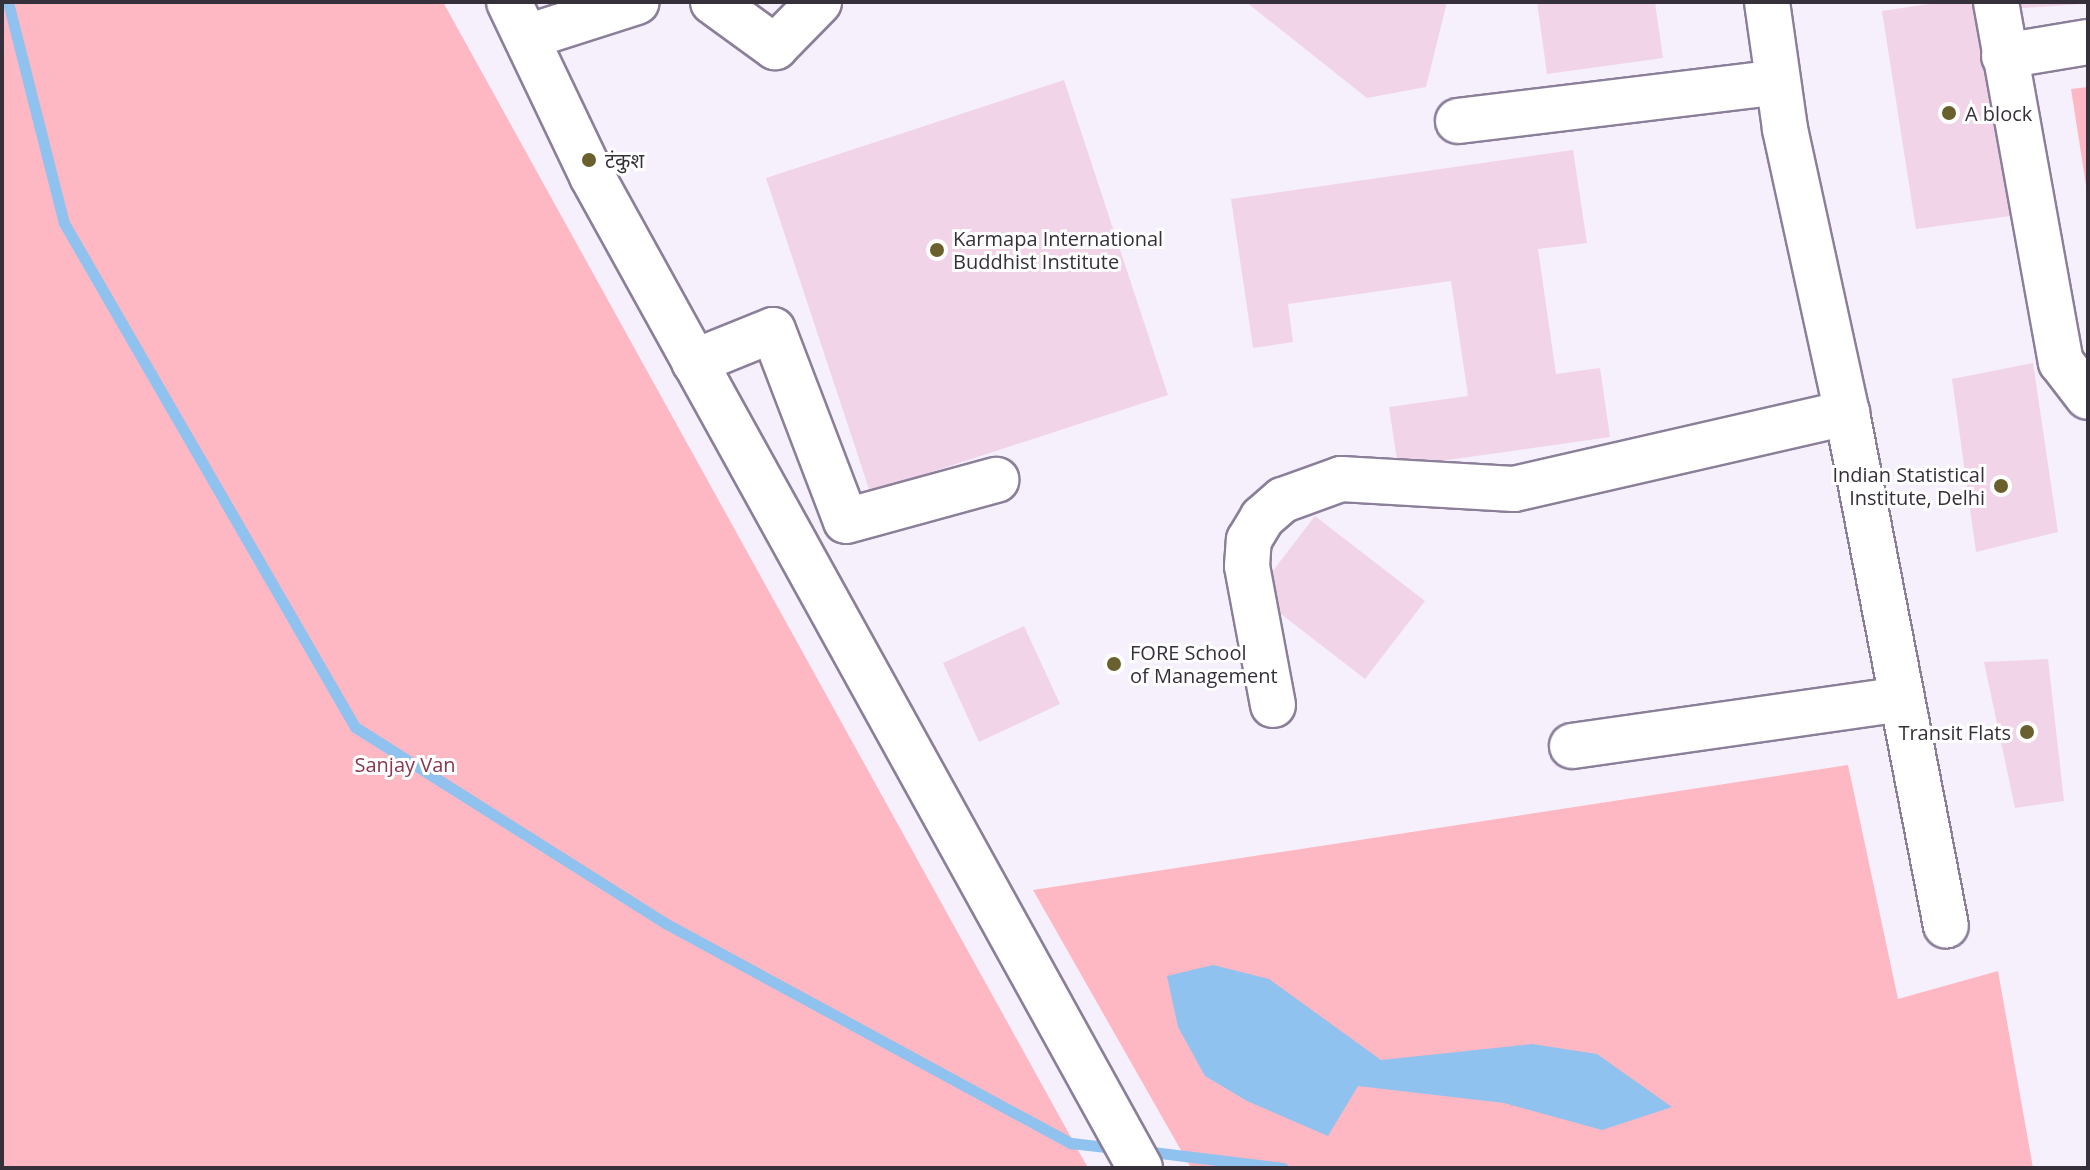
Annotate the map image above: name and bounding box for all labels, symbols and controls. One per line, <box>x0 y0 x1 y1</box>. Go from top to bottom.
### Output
place label: A block <box>1965 101 2032 125</box>
marker: A block <box>1940 104 1958 122</box>
place label: टंकुश <box>605 148 644 172</box>
marker: टंकुश <box>580 151 598 169</box>
place label: Karmapa International Buddhist Institute <box>953 226 1163 273</box>
marker: Karmapa International Buddhist Institute <box>928 241 946 259</box>
place label: Indian Statistical Institute, Delhi <box>1832 462 1985 509</box>
marker: Indian Statistical Institute, Delhi <box>1992 477 2010 495</box>
place label: FORE School of Management <box>1130 640 1278 687</box>
marker: FORE School of Management <box>1105 655 1123 673</box>
place label: Transit Flats <box>1898 720 2011 744</box>
marker: Transit Flats <box>2018 723 2036 741</box>
park label: Sanjay Van <box>354 752 456 776</box>

